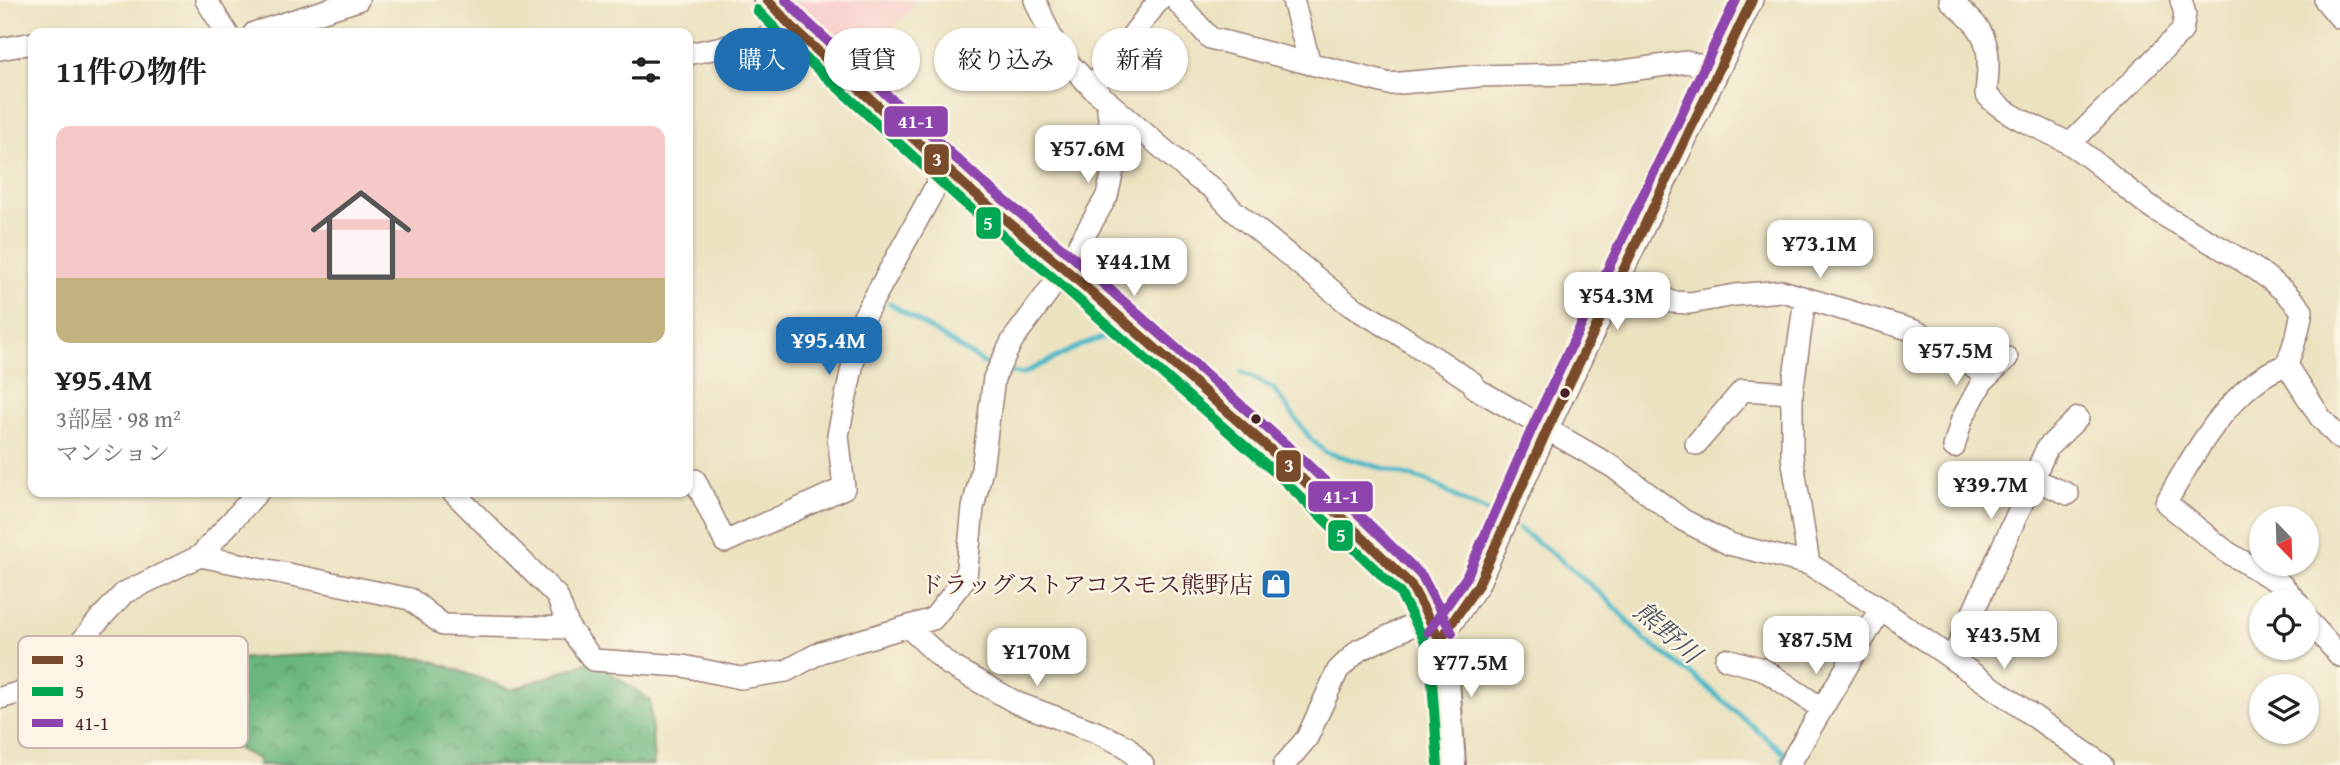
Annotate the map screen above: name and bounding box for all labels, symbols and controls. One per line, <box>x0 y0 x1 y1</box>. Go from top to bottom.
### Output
chip: 購入 <box>714 28 810 91</box>
chip: 賃貸 <box>824 28 920 91</box>
chip: 絞り込み <box>934 28 1078 91</box>
chip: 新着 <box>1092 28 1188 91</box>
text: 11件の物件 <box>56 49 207 93</box>
icon: filters <box>627 51 665 89</box>
line badge: 41-1 <box>883 105 949 138</box>
text: 41-1 <box>898 107 934 135</box>
pin: ¥57.6M <box>1031 125 1145 185</box>
text: ¥57.6M <box>1051 131 1125 164</box>
line badge: 3 <box>923 143 950 176</box>
text: 3 <box>932 145 942 173</box>
icon: home <box>298 172 424 298</box>
line badge: 5 <box>975 206 1002 240</box>
text: 5 <box>983 209 993 237</box>
pin: ¥73.1M <box>1763 220 1877 280</box>
text: ¥73.1M <box>1783 226 1857 259</box>
pin: ¥44.1M <box>1077 238 1191 298</box>
text: ¥44.1M <box>1097 244 1171 277</box>
pin: ¥54.3M <box>1560 272 1674 332</box>
text: ¥54.3M <box>1580 278 1654 311</box>
pin: ¥95.4M <box>772 318 886 377</box>
text: ¥95.4M <box>792 323 866 356</box>
pin: ¥57.5M <box>1899 328 2013 387</box>
text: ¥57.5M <box>1919 333 1993 366</box>
text: ¥95.4M <box>56 357 152 401</box>
unlabelled marker <box>1558 386 1572 400</box>
text: 3部屋 · 98 m² <box>56 402 181 435</box>
unlabelled marker <box>1249 412 1263 426</box>
text: マンション <box>56 436 170 469</box>
line badge: 3 <box>1275 449 1302 483</box>
text: 3 <box>1284 451 1294 479</box>
pin: ¥39.7M <box>1934 462 2048 521</box>
text: ¥39.7M <box>1954 467 2028 500</box>
line badge: 41-1 <box>1307 480 1374 513</box>
text: 41-1 <box>1323 482 1359 510</box>
north arrow <box>2249 506 2319 576</box>
map controls <box>2249 506 2319 744</box>
line badge: 5 <box>1327 519 1354 552</box>
text: 5 <box>1336 521 1346 549</box>
place label: ドラッグストアコスモス熊野店 <box>920 567 1253 602</box>
shop icon: ドラッグストアコスモス熊野店 <box>1259 567 1293 601</box>
button: locate <box>2249 590 2319 660</box>
water label: 熊野川 <box>1626 592 1712 674</box>
pin: ¥43.5M <box>1947 612 2061 671</box>
pin: ¥87.5M <box>1759 616 1873 676</box>
text: ¥43.5M <box>1967 617 2041 650</box>
text: ¥87.5M <box>1779 622 1853 655</box>
pin: ¥170M <box>988 628 1086 688</box>
text: ¥170M <box>1003 634 1071 667</box>
legend <box>18 636 248 748</box>
pin: ¥77.5M <box>1414 640 1528 699</box>
text: ¥77.5M <box>1434 645 1508 678</box>
text: 3 <box>75 646 84 674</box>
button: layers <box>2249 674 2319 744</box>
text: 5 <box>75 677 84 705</box>
text: 41-1 <box>75 709 109 737</box>

